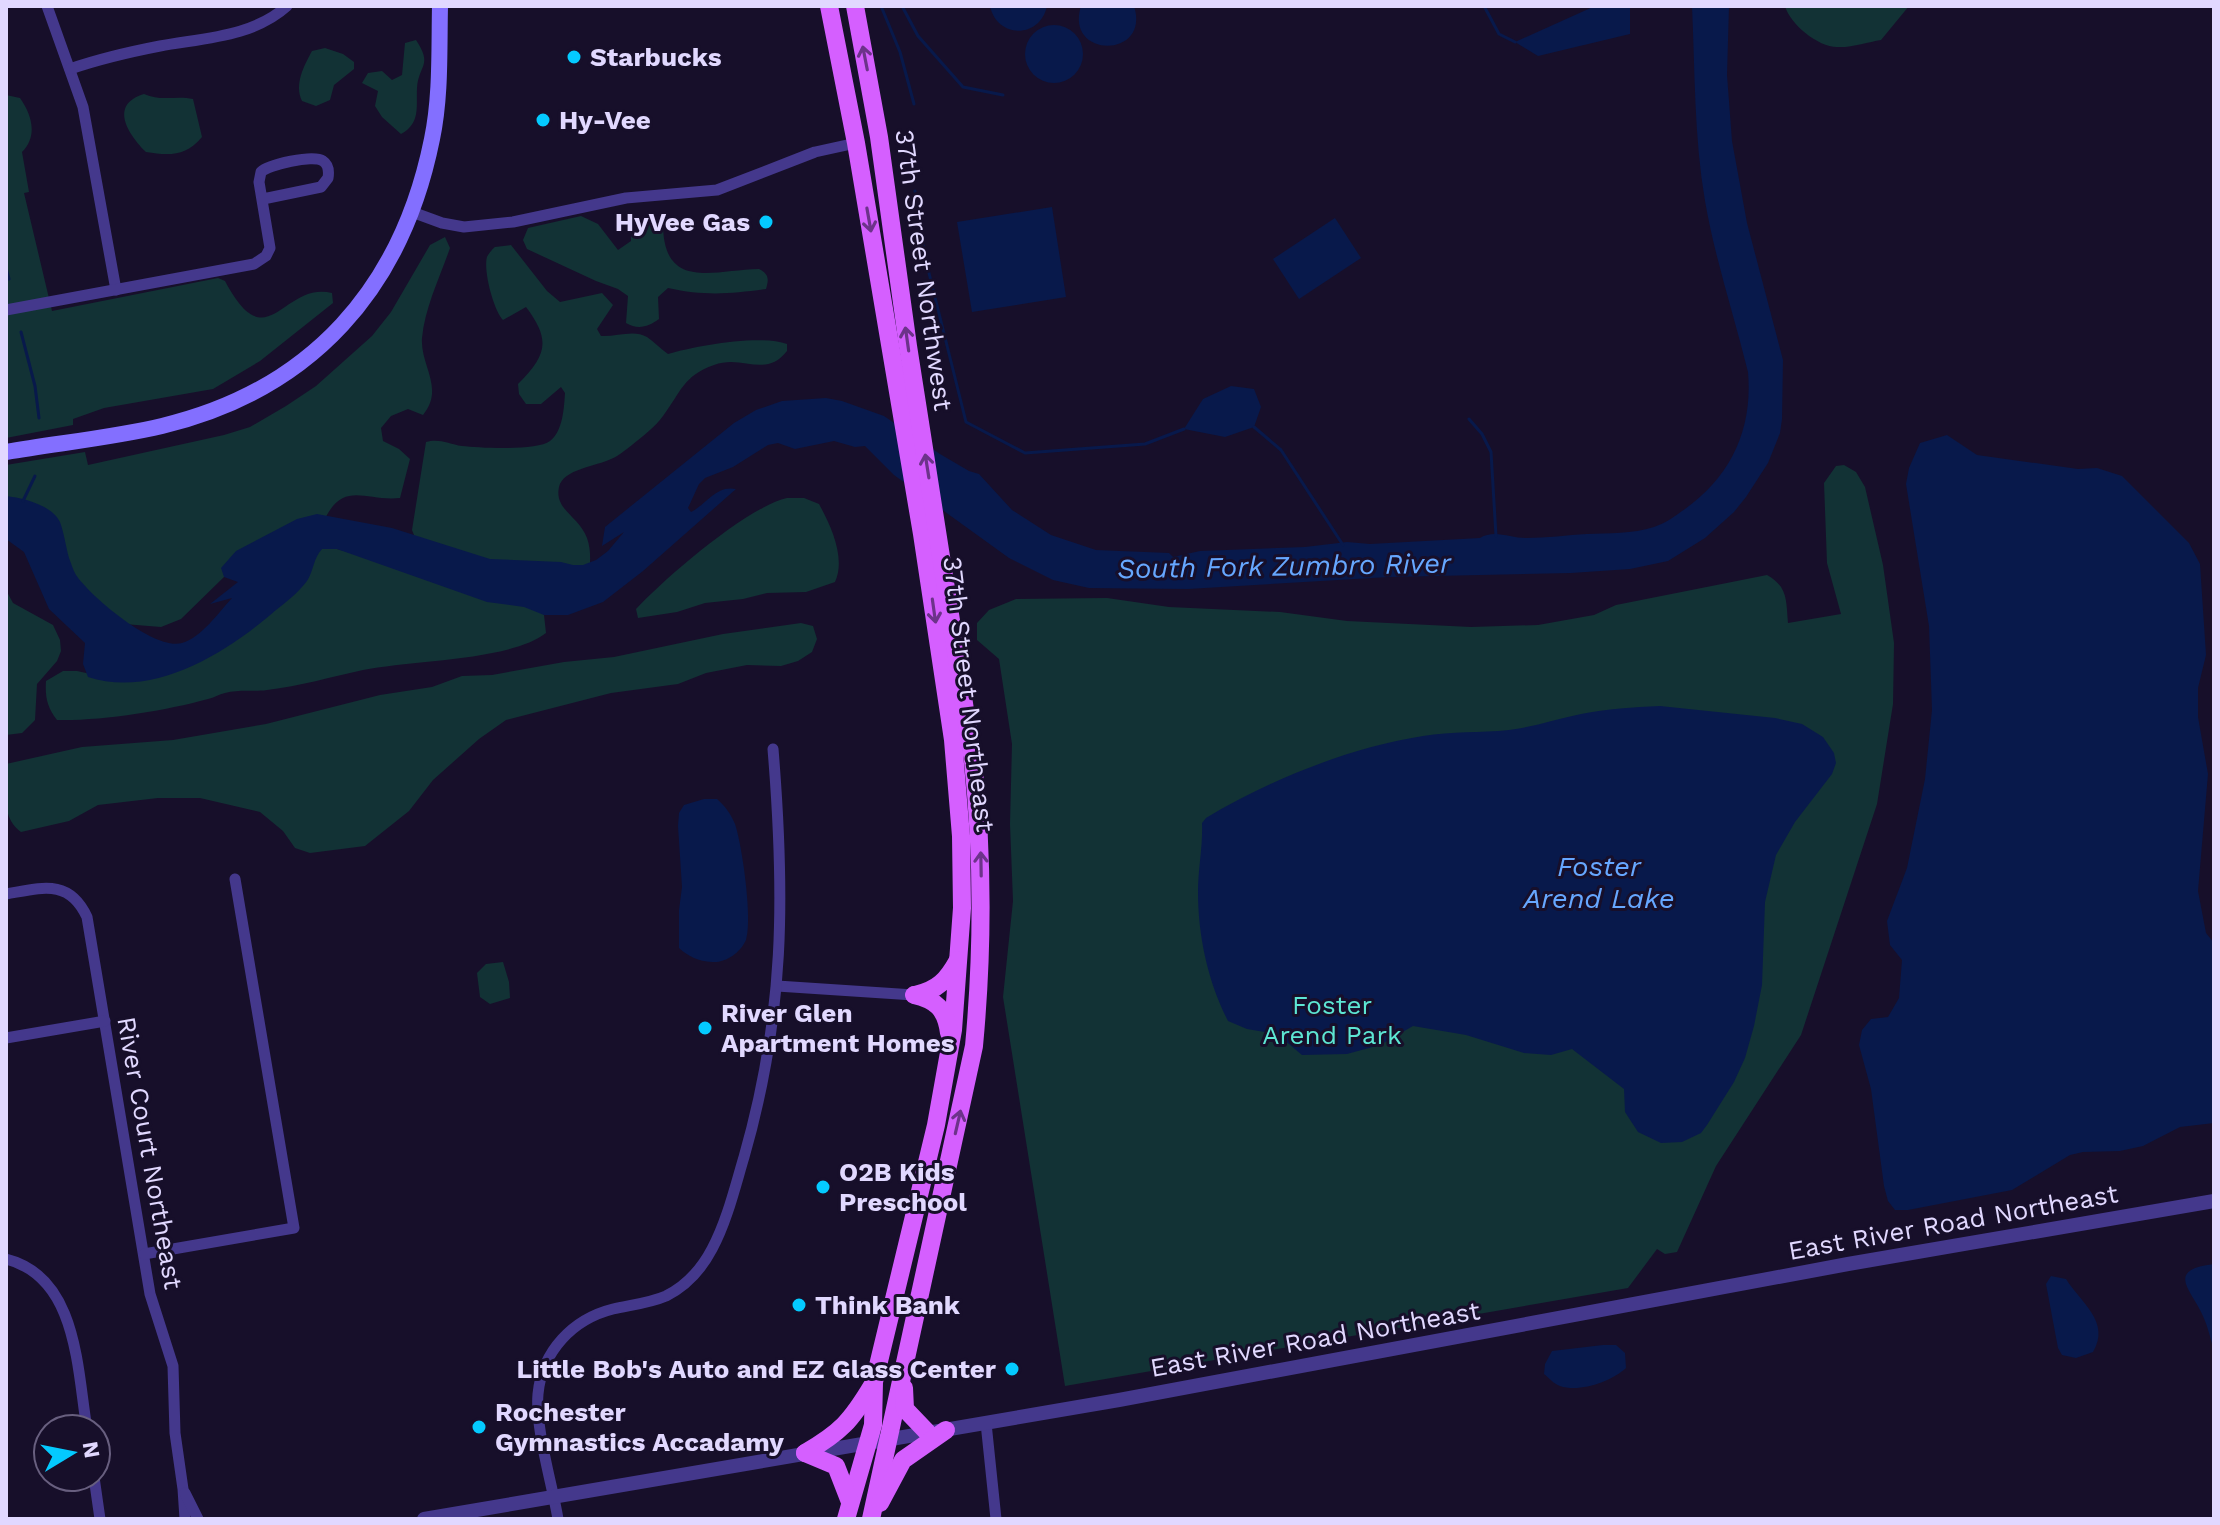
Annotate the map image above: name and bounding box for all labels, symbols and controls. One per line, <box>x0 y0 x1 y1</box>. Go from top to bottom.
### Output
place label: Starbucks <box>590 42 722 72</box>
one-way arrow <box>857 46 872 71</box>
marker: Starbucks <box>565 48 583 66</box>
place label: Hy-Vee <box>559 105 651 135</box>
marker: Hy-Vee <box>534 111 552 129</box>
street label: 37th Street Northwest <box>889 127 959 413</box>
place label: HyVee Gas <box>615 207 750 237</box>
one-way arrow <box>863 207 878 232</box>
marker: HyVee Gas <box>757 213 775 231</box>
one-way arrow <box>899 326 914 352</box>
one-way arrow <box>919 454 934 479</box>
water label: South Fork Zumbro River <box>1117 547 1452 585</box>
street label: 37th Street Northeast <box>937 555 1001 834</box>
one-way arrow <box>926 597 941 624</box>
water label: Foster Arend Lake <box>1522 850 1675 915</box>
one-way arrow <box>973 851 989 878</box>
park label: Foster Arend Park <box>1262 990 1402 1050</box>
place label: River Glen Apartment Homes <box>721 998 955 1058</box>
street label: River Court Northeast <box>111 1014 189 1292</box>
marker: River Glen Apartment Homes <box>696 1019 714 1037</box>
one-way arrow <box>951 1110 966 1135</box>
place label: O2B Kids Preschool <box>839 1157 967 1217</box>
marker: O2B Kids Preschool <box>814 1178 832 1196</box>
street label: East River Road Northeast <box>1786 1178 2120 1266</box>
place label: Think Bank <box>815 1290 961 1320</box>
street label: East River Road Northeast <box>1148 1295 1482 1383</box>
marker: Think Bank <box>790 1296 808 1314</box>
place label: Little Bob's Auto and EZ Glass Center <box>517 1354 997 1384</box>
marker: Little Bob's Auto and EZ Glass Center <box>1003 1360 1021 1378</box>
place label: Rochester Gymnastics Accadamy <box>495 1397 784 1457</box>
north arrow <box>32 1413 112 1493</box>
marker: Rochester Gymnastics Accadamy <box>470 1418 488 1436</box>
text: N <box>77 1439 105 1460</box>

